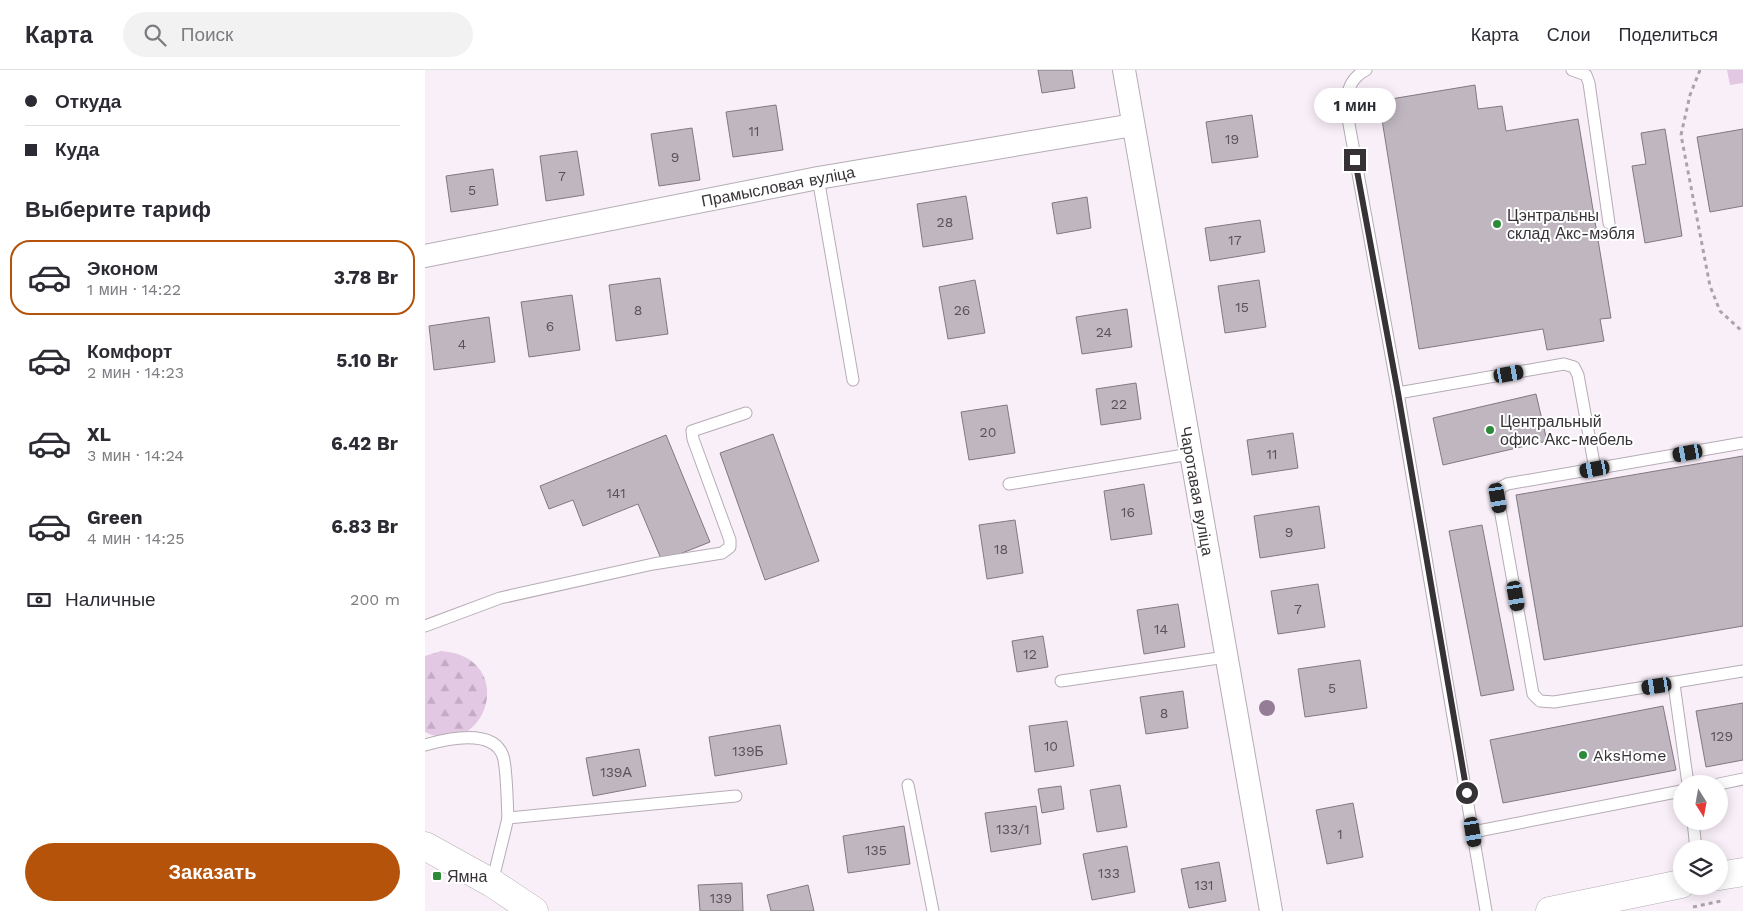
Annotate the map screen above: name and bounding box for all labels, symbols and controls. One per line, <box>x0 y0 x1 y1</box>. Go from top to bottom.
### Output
search box <box>123 12 473 57</box>
text: Карта <box>25 21 93 49</box>
icon: search <box>141 21 169 49</box>
text: Поиск <box>181 23 233 46</box>
text: Карта <box>1471 24 1519 45</box>
text: Слои <box>1547 24 1591 45</box>
text: Поделиться <box>1619 24 1718 45</box>
callout: 1 мин <box>1314 88 1396 122</box>
text: Откуда <box>55 90 121 113</box>
text: 1 мин <box>1334 96 1376 115</box>
house number: 11 <box>749 123 759 139</box>
house number: 19 <box>1225 131 1239 147</box>
text: Куда <box>55 138 99 161</box>
house number: 9 <box>671 149 679 165</box>
route end <box>1344 149 1366 171</box>
street label: Прамысловая вуліца <box>700 162 857 211</box>
house number: 7 <box>558 168 566 184</box>
house number: 5 <box>468 182 476 198</box>
text: Выберите тариф <box>25 197 211 222</box>
place label: Цэнтральны склад Акс-мэбля <box>1507 206 1635 243</box>
house number: 28 <box>937 214 953 230</box>
marker: Цэнтральны склад Акс-мэбля <box>1491 218 1503 230</box>
house number: 17 <box>1228 232 1242 248</box>
icon: car <box>27 255 72 300</box>
text: Эконом <box>87 257 158 280</box>
text: 3.78 Br <box>334 266 398 289</box>
text: 1 мин · 14:22 <box>87 280 181 299</box>
house number: 15 <box>1235 299 1249 315</box>
house number: 8 <box>634 302 642 318</box>
house number: 26 <box>954 302 970 318</box>
house number: 6 <box>546 318 554 334</box>
house number: 24 <box>1096 324 1112 340</box>
house number: 4 <box>458 336 466 352</box>
icon: car <box>27 338 72 383</box>
text: Комфорт <box>87 340 172 363</box>
text: 5.10 Br <box>336 349 398 372</box>
text: 2 мин · 14:23 <box>87 363 184 382</box>
car <box>1492 364 1525 384</box>
house number: 22 <box>1111 396 1127 412</box>
place label: Центральный офис Акс-мебель <box>1500 412 1633 449</box>
icon: car <box>27 421 72 466</box>
text: XL <box>87 423 111 446</box>
house number: 20 <box>980 424 996 440</box>
marker: Центральный офис Акс-мебель <box>1484 424 1496 436</box>
street label: Чаротавая вуліца <box>1176 425 1217 557</box>
text: 6.42 Br <box>331 432 398 455</box>
car <box>1671 443 1704 463</box>
text: 3 мин · 14:24 <box>87 446 184 465</box>
house number: 11 <box>1267 446 1277 462</box>
car <box>1578 459 1611 479</box>
car <box>1488 482 1507 514</box>
house number: 141 <box>606 485 626 501</box>
icon: car <box>27 504 72 549</box>
house number: 16 <box>1121 504 1135 520</box>
text: Green <box>87 506 143 529</box>
text: 6.83 Br <box>331 515 398 538</box>
house number: 9 <box>1285 524 1293 540</box>
text: 4 мин · 14:25 <box>87 529 185 548</box>
house number: 18 <box>994 541 1008 557</box>
car <box>1506 580 1525 612</box>
icon: cash <box>25 586 53 614</box>
text: Наличные <box>65 588 156 611</box>
text: 200 m <box>350 590 400 609</box>
house number: 7 <box>1294 601 1302 617</box>
house number: 14 <box>1154 621 1168 637</box>
house number: 12 <box>1023 646 1037 662</box>
car <box>1641 676 1672 696</box>
house number: 5 <box>1328 680 1336 696</box>
house number: 8 <box>1160 705 1168 721</box>
house number: 129 <box>1711 728 1733 744</box>
house number: 10 <box>1044 738 1058 754</box>
house number: 139Б <box>732 743 764 759</box>
place label: AksHome <box>1593 746 1667 765</box>
marker: AksHome <box>1577 749 1589 761</box>
house number: 139А <box>600 764 632 780</box>
north arrow <box>1673 775 1727 830</box>
map controls <box>1673 775 1728 895</box>
route start <box>1456 782 1478 804</box>
car <box>1463 816 1482 848</box>
house number: 133/1 <box>996 821 1030 837</box>
house number: 1 <box>1337 826 1343 842</box>
button: layers <box>1673 840 1728 895</box>
house number: 135 <box>865 842 887 858</box>
button: Заказать <box>25 843 400 901</box>
house number: 133 <box>1098 865 1120 881</box>
place label: Ямна <box>447 867 487 886</box>
marker: Ямна <box>431 870 443 882</box>
house number: 131 <box>1194 877 1214 893</box>
house number: 139 <box>710 890 732 906</box>

